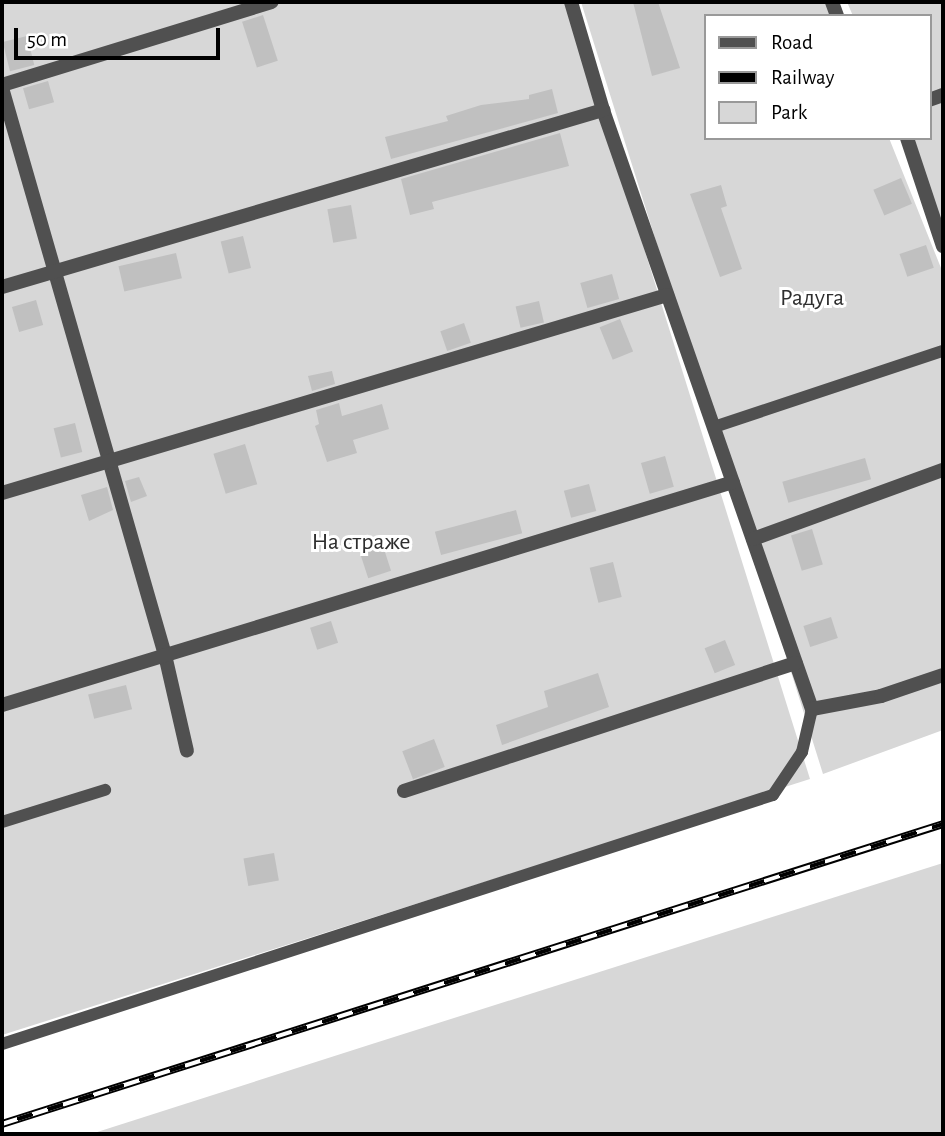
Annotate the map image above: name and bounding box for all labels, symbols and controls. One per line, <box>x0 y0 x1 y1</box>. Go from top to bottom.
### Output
scale bar <box>18 14 224 58</box>
legend <box>704 14 931 140</box>
text: 50 m <box>27 29 67 50</box>
text: Road <box>771 32 813 53</box>
text: Railway <box>771 67 834 88</box>
text: Park <box>771 102 807 123</box>
park label: Радуга <box>780 285 844 313</box>
park label: На страже <box>311 529 411 557</box>

